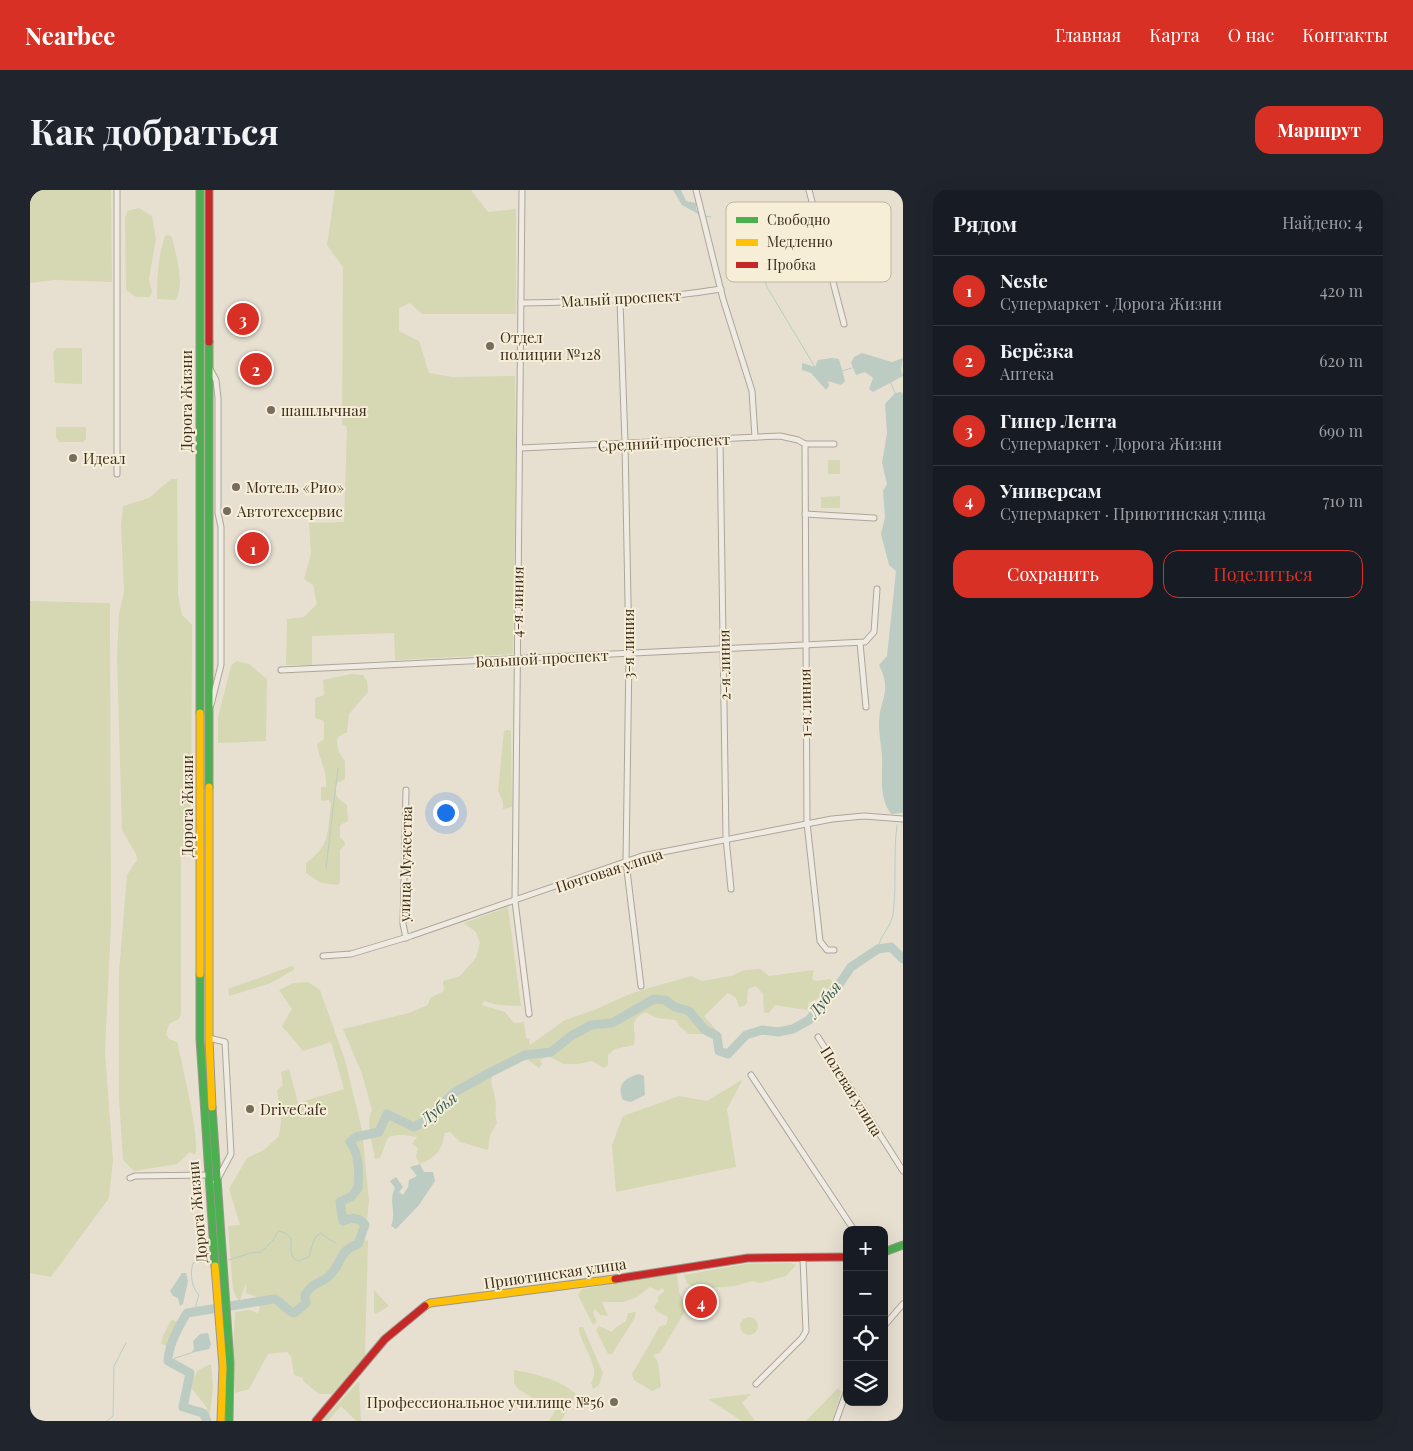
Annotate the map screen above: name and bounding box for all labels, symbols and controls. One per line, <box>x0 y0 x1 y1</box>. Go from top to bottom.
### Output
text: Nearbee <box>25 19 115 51</box>
text: Главная <box>1055 23 1121 47</box>
text: Карта <box>1149 23 1200 47</box>
text: О нас <box>1228 23 1274 47</box>
text: Контакты <box>1302 23 1388 47</box>
button: Маршрут <box>1255 106 1383 154</box>
text: Как добраться <box>30 107 279 154</box>
legend <box>726 202 891 282</box>
text: Рядом <box>953 209 1017 237</box>
text: Свободно <box>767 210 831 229</box>
text: Найдено: 4 <box>1282 212 1363 233</box>
text: Медленно <box>767 232 833 251</box>
text: Пробка <box>767 255 816 274</box>
text: Neste <box>1000 267 1048 293</box>
text: 1 <box>966 280 972 301</box>
text: 420 m <box>1320 280 1363 301</box>
street label: Малый проспект <box>560 285 682 311</box>
text: Супермаркет · Дорога Жизни <box>1000 293 1222 314</box>
pin: 3 <box>227 300 259 338</box>
place label: Отдел полиции №128 <box>500 327 601 364</box>
text: Берёзка <box>1000 337 1074 363</box>
marker: Отдел полиции №128 <box>484 340 496 352</box>
street label: Дорога Жизни <box>176 350 196 452</box>
pin: 2 <box>240 350 272 388</box>
text: 2 <box>965 350 973 371</box>
text: 620 m <box>1319 350 1363 371</box>
text: Аптека <box>1000 363 1054 384</box>
place label: шашлычная <box>281 400 367 420</box>
marker: шашлычная <box>265 404 277 416</box>
text: Гипер Лента <box>1000 407 1117 433</box>
text: 3 <box>965 420 973 441</box>
text: 690 m <box>1319 420 1363 441</box>
street label: Средний проспект <box>597 429 731 455</box>
text: Супермаркет · Дорога Жизни <box>1000 433 1222 454</box>
place label: Идеал <box>83 448 126 468</box>
marker: Идеал <box>67 452 79 464</box>
place label: Мотель «Рио» <box>246 477 344 497</box>
text: Универсам <box>1000 477 1102 503</box>
marker: Мотель «Рио» <box>230 481 242 493</box>
text: 4 <box>965 490 973 511</box>
text: 710 m <box>1323 490 1363 511</box>
place label: Автотехсервис <box>236 501 343 521</box>
text: Супермаркет · Приютинская улица <box>1000 503 1266 524</box>
marker: Автотехсервис <box>221 505 233 517</box>
pin: 1 <box>237 529 269 567</box>
button: Сохранить <box>953 550 1153 598</box>
button: Поделиться <box>1163 550 1363 598</box>
street label: 4-я линия <box>506 566 528 638</box>
street label: 3-я линия <box>618 609 638 679</box>
street label: 2-я линия <box>713 629 735 701</box>
street label: Большой проспект <box>475 645 609 671</box>
street label: 1-я линия <box>794 668 816 738</box>
street label: Дорога Жизни <box>177 755 197 857</box>
your location <box>433 800 459 826</box>
street label: улица Мужества <box>394 805 416 923</box>
street label: Почтовая улица <box>553 843 666 897</box>
water label: Лубья <box>801 976 845 1023</box>
street label: Полевая улица <box>816 1042 888 1140</box>
water label: Лубья <box>414 1087 461 1131</box>
place label: DriveCafe <box>260 1099 327 1119</box>
marker: DriveCafe <box>244 1103 256 1115</box>
street label: Дорога Жизни <box>183 1160 211 1264</box>
map controls <box>843 1226 888 1406</box>
button: + <box>843 1226 888 1271</box>
street label: Приютинская улица <box>483 1253 628 1293</box>
button: − <box>843 1271 888 1316</box>
pin: 4 <box>685 1283 717 1321</box>
button: locate <box>843 1316 888 1361</box>
button: layers <box>843 1361 888 1406</box>
place label: Профессиональное училище №56 <box>367 1392 604 1412</box>
marker: Профессиональное училище №56 <box>608 1396 620 1408</box>

